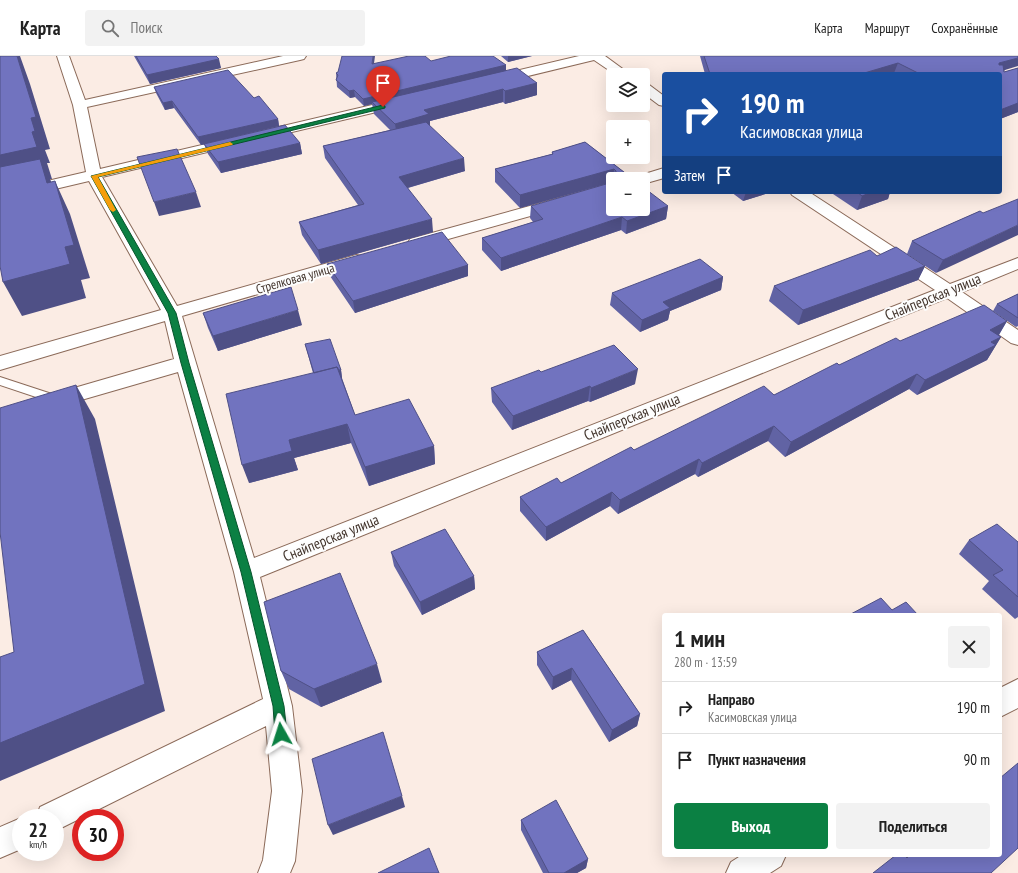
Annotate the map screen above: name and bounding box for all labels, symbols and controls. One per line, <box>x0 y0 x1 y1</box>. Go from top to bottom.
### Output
search box <box>85 10 365 46</box>
text: Карта <box>20 16 61 40</box>
icon: search <box>99 17 121 39</box>
text: Поиск <box>131 18 163 37</box>
text: Карта <box>814 19 843 37</box>
text: Маршрут <box>865 19 909 37</box>
text: Сохранённые <box>931 19 998 37</box>
pin <box>366 66 400 107</box>
map controls <box>606 68 650 216</box>
button: layers <box>606 68 650 112</box>
icon: arrive <box>372 72 394 94</box>
text: 190 m <box>740 84 804 121</box>
icon: right <box>674 88 726 140</box>
button: + <box>606 120 650 164</box>
text: Касимовская улица <box>740 120 863 143</box>
icon: arrive <box>713 164 735 186</box>
text: Затем <box>674 166 705 185</box>
button: − <box>606 172 650 216</box>
street label: Стрелковая улица <box>254 259 336 298</box>
street label: Снайперская улица <box>882 269 984 324</box>
street label: Снайперская улица <box>581 389 683 444</box>
street label: Снайперская улица <box>280 510 382 565</box>
text: 1 мин <box>674 623 725 654</box>
button: close <box>948 626 990 668</box>
text: 280 m · 13:59 <box>674 654 737 671</box>
text: Направо <box>708 690 755 709</box>
icon: right <box>674 697 696 719</box>
text: 190 m <box>957 698 990 717</box>
text: Касимовская улица <box>708 709 797 726</box>
position arrow <box>260 713 302 755</box>
icon: arrive <box>674 749 696 771</box>
text: Пункт назначения <box>708 750 806 769</box>
text: 90 m <box>964 750 990 769</box>
button: Выход <box>674 803 828 849</box>
button: Поделиться <box>836 803 990 849</box>
speed limit sign: 30 <box>72 809 124 861</box>
text: 22 <box>28 817 48 843</box>
text: km/h <box>29 838 47 851</box>

